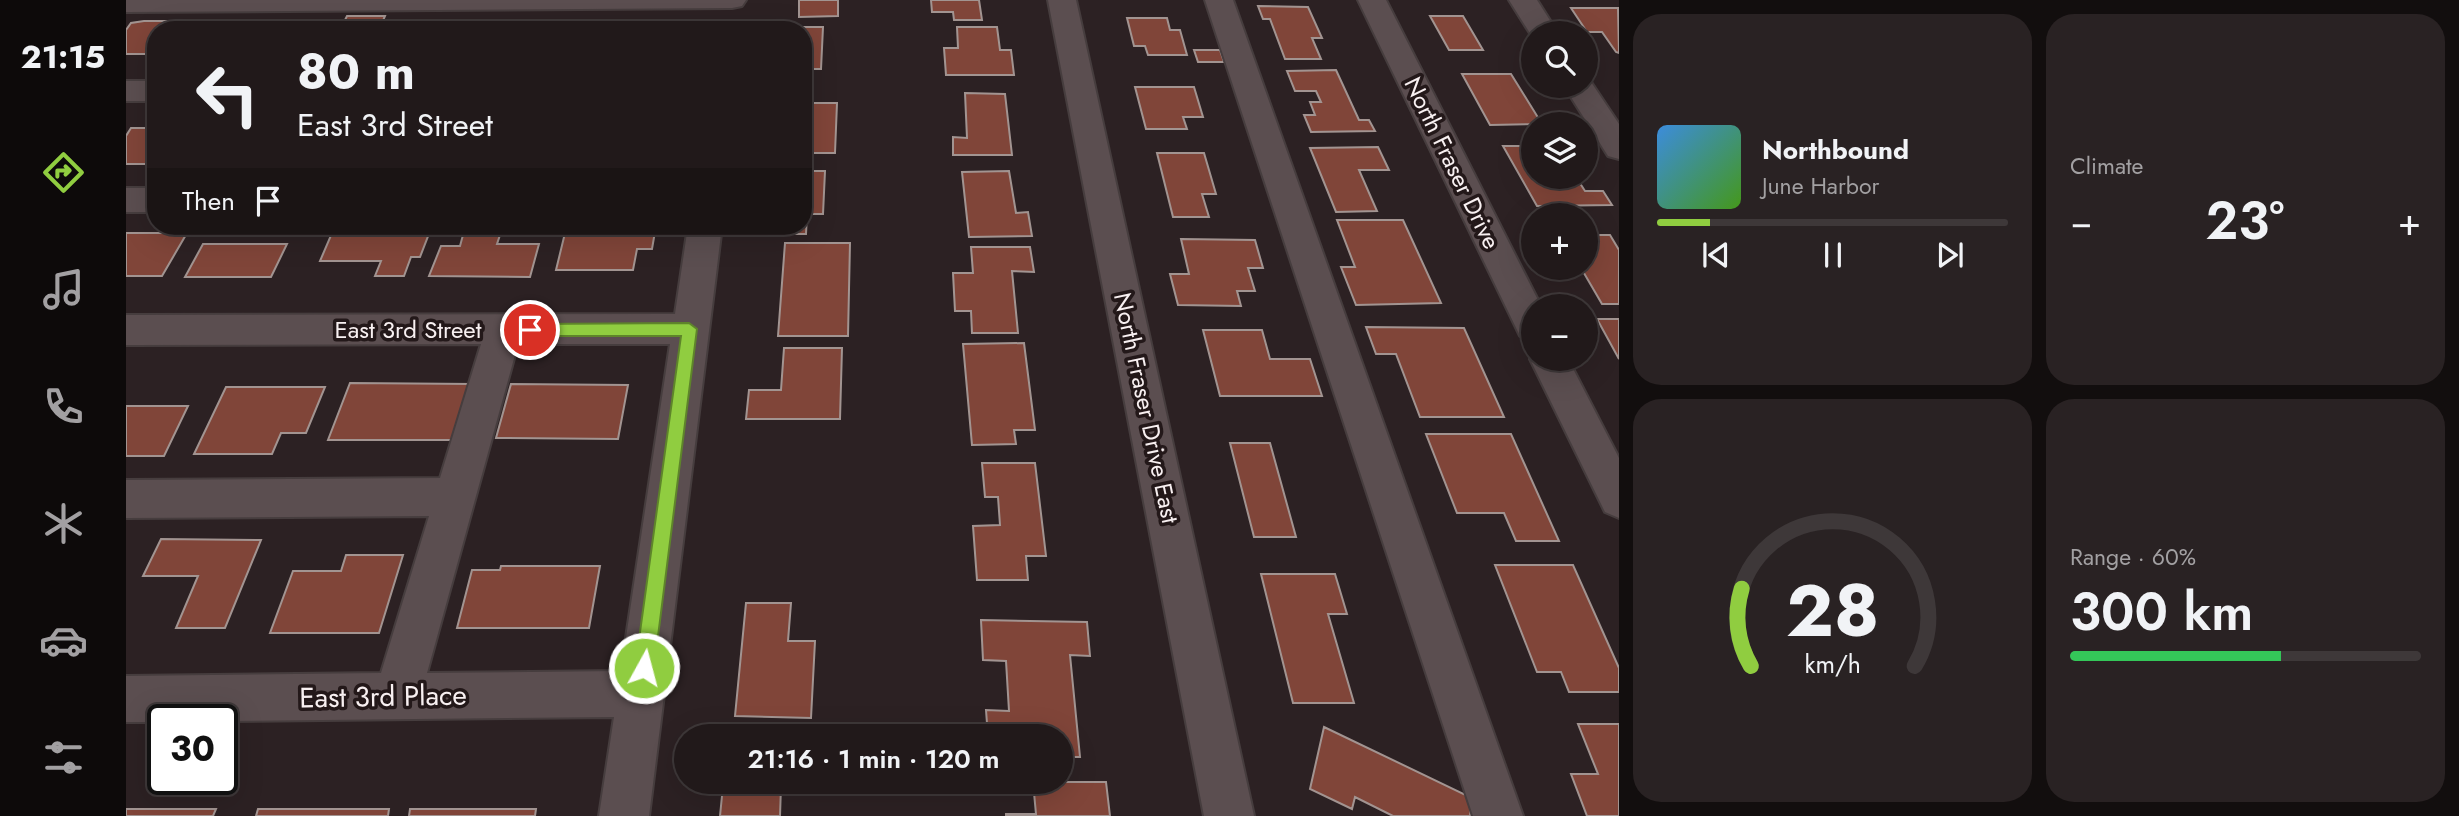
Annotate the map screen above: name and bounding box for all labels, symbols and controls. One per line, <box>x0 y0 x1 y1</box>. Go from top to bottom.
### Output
map controls <box>1521 21 1598 371</box>
button: search <box>1521 21 1598 98</box>
text: 21:15 <box>21 34 105 80</box>
text: 80 m <box>297 37 415 107</box>
icon: left <box>182 49 273 140</box>
street label: North Fraser Drive <box>1396 71 1509 255</box>
text: East 3rd Street <box>297 102 493 148</box>
button: layers <box>1521 112 1598 189</box>
text: Northbound <box>1762 131 1909 169</box>
icon: directions <box>39 148 88 197</box>
text: Climate <box>2070 149 2143 183</box>
text: June Harbor <box>1762 169 1879 203</box>
text: Then <box>182 182 235 220</box>
icon: arrive <box>249 182 287 220</box>
text: 23° <box>2206 183 2284 259</box>
text: − <box>2070 194 2092 249</box>
text: + <box>2398 194 2421 249</box>
button: + <box>1521 203 1598 280</box>
icon: previous <box>1697 236 1735 274</box>
icon: pause <box>1814 236 1852 274</box>
icon: next <box>1931 236 1969 274</box>
icon: music <box>39 265 88 314</box>
street label: North Fraser Drive East <box>1105 289 1188 527</box>
button: − <box>1521 294 1598 371</box>
pin <box>500 300 560 360</box>
icon: arrive <box>511 311 549 349</box>
street label: East 3rd Street <box>335 312 482 347</box>
icon: phone <box>39 382 88 431</box>
icon: climate <box>39 499 88 548</box>
text: Range · 60% <box>2070 540 2196 574</box>
text: 28 <box>1786 559 1879 664</box>
text: 300 km <box>2070 574 2253 650</box>
icon: car <box>39 616 88 665</box>
position arrow <box>607 631 681 705</box>
text: km/h <box>1804 646 1861 682</box>
street label: East 3rd Place <box>299 675 467 718</box>
speed limit sign: 30 <box>147 704 238 795</box>
icon: filters <box>39 733 88 782</box>
text: 21:16 · 1 min · 120 m <box>747 740 1000 778</box>

